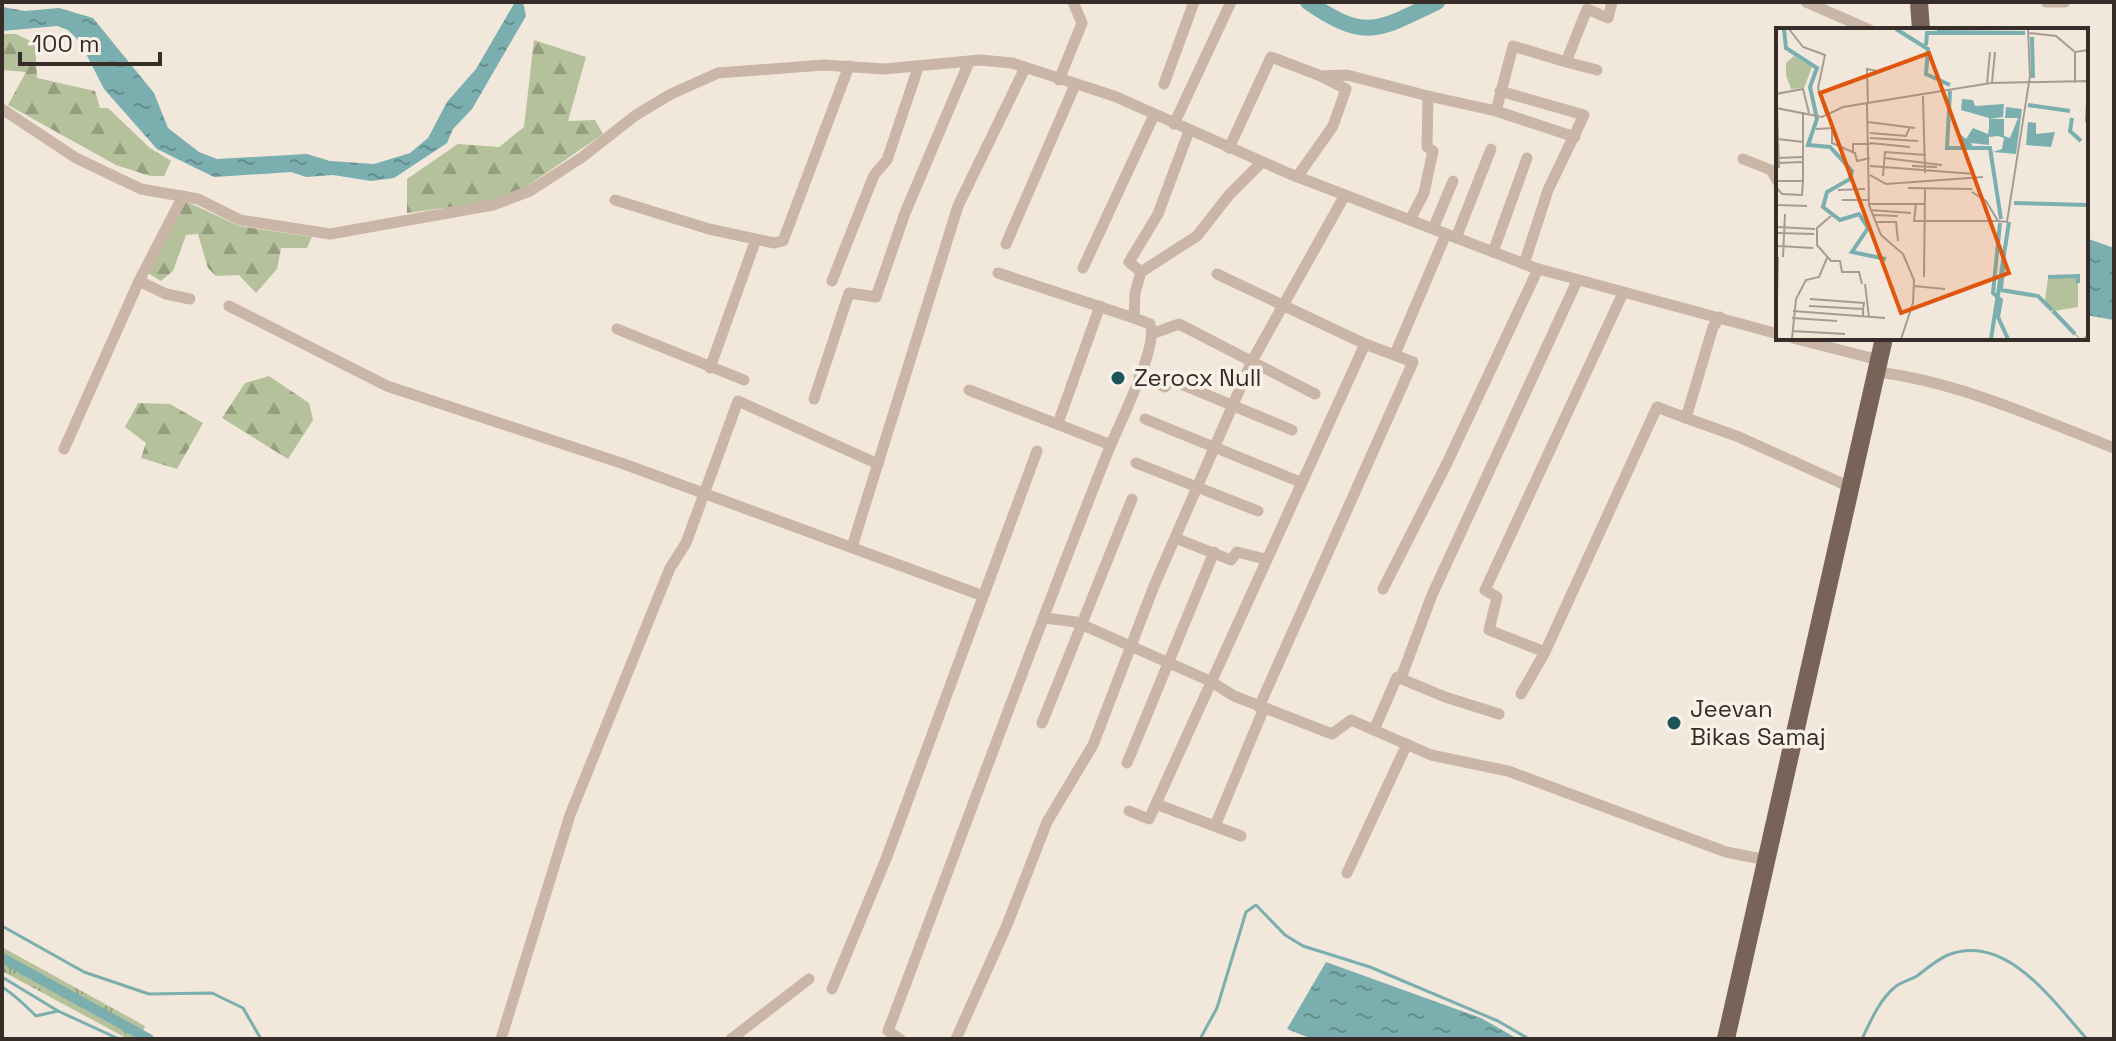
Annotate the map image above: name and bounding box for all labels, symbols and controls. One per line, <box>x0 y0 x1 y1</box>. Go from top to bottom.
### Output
scale bar <box>20 16 160 66</box>
text: 100 m <box>32 28 100 59</box>
inset map <box>1776 28 2088 340</box>
place label: Zerocx Null <box>1134 362 1262 393</box>
marker: Zerocx Null <box>1109 369 1127 387</box>
place label: Jeevan Bikas Samaj <box>1690 693 1826 752</box>
marker: Jeevan Bikas Samaj <box>1665 714 1683 732</box>

